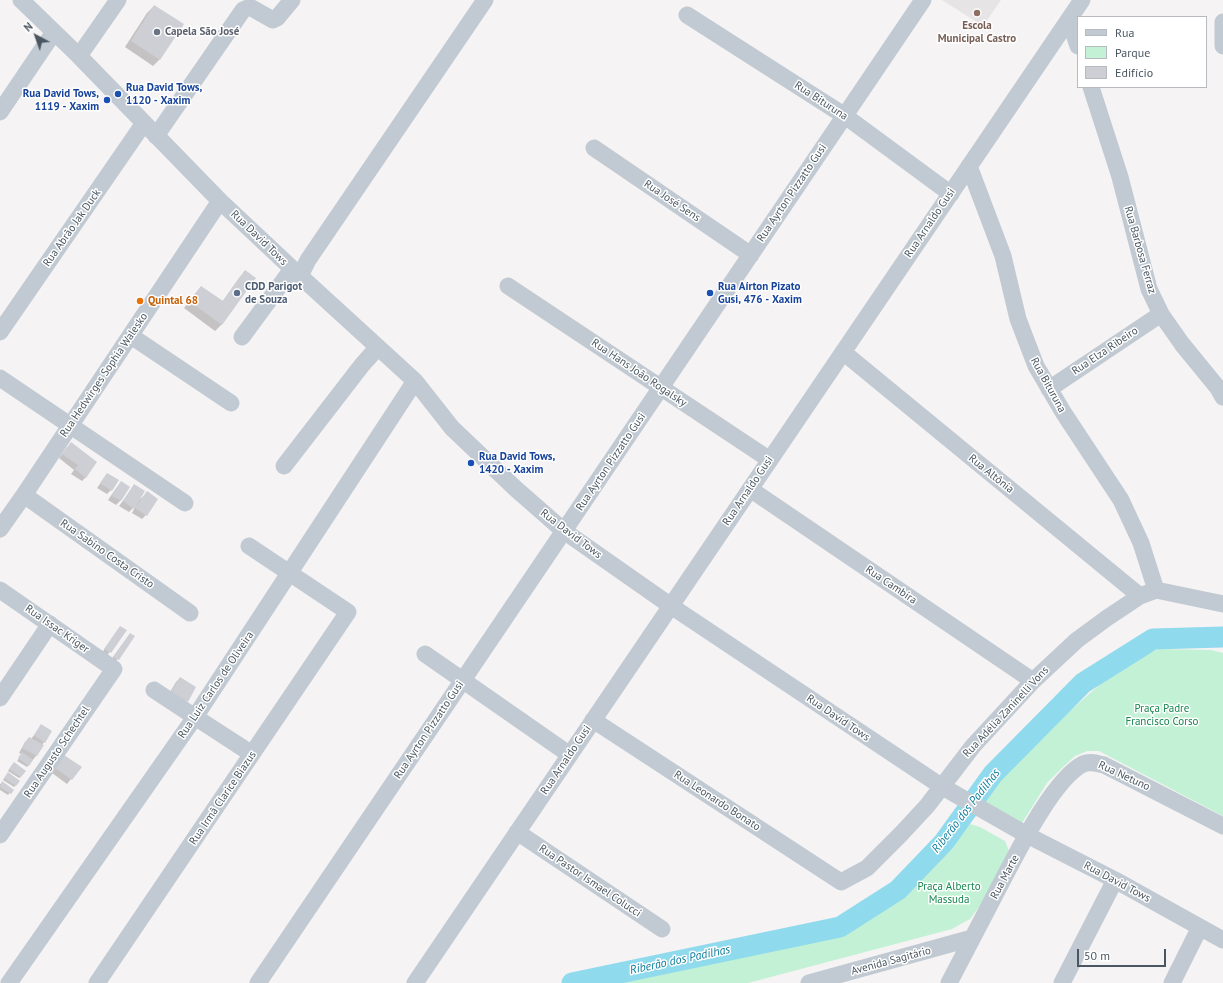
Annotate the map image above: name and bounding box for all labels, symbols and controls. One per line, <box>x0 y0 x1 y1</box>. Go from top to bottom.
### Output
marker: Escola Municipal Castro <box>972 8 982 18</box>
north arrow <box>16 16 56 56</box>
legend <box>1077 16 1207 88</box>
text: N <box>21 19 35 35</box>
place label: Escola Municipal Castro <box>938 19 1016 45</box>
place label: Capela São José <box>165 25 239 39</box>
text: Rua <box>1115 25 1134 40</box>
marker: Capela São José <box>152 27 162 37</box>
text: Parque <box>1115 45 1150 60</box>
text: Edifício <box>1115 65 1153 80</box>
street label: Rua Bituruna <box>792 79 850 123</box>
place label: Rua David Tows, 1120 - Xaxim <box>126 81 202 107</box>
place label: Rua David Tows, 1119 - Xaxim <box>23 87 99 113</box>
marker: Rua David Tows, 1120 - Xaxim <box>113 89 123 99</box>
marker: Rua David Tows, 1119 - Xaxim <box>102 95 112 105</box>
street label: Rua Ayrton Pizzatto Gusi <box>754 142 830 244</box>
street label: Rua José Sens <box>641 177 703 225</box>
street label: Rua Arnaldo Gusi <box>902 186 958 260</box>
street label: Rua Abrão Jak Duck <box>40 187 104 269</box>
street label: Rua Barbosa Ferraz <box>1121 205 1159 295</box>
street label: Rua David Tows <box>228 208 290 268</box>
place label: CDD Parigot de Souza <box>245 280 302 306</box>
place label: Rua Aírton Pizato Gusi, 476 - Xaxim <box>718 280 802 306</box>
marker: CDD Parigot de Souza <box>232 288 242 298</box>
marker: Rua Aírton Pizato Gusi, 476 - Xaxim <box>705 288 715 298</box>
place label: Quintal 68 <box>148 294 198 308</box>
marker: Quintal 68 <box>135 296 145 306</box>
street label: Rua Hedwirges Sophia Walesko <box>57 310 151 440</box>
street label: Rua Elza Ribeiro <box>1069 324 1141 378</box>
street label: Rua Hans João Rogalsky <box>589 336 689 410</box>
street label: Rua Bituruna <box>1027 355 1069 415</box>
street label: Rua Ayrton Pizzatto Gusi <box>573 411 649 513</box>
place label: Rua David Tows, 1420 - Xaxim <box>479 450 555 476</box>
street label: Rua Altônia <box>966 452 1016 496</box>
street label: Rua Arnaldo Gusi <box>720 454 776 528</box>
marker: Rua David Tows, 1420 - Xaxim <box>466 458 476 468</box>
street label: Rua David Tows <box>538 507 604 561</box>
street label: Rua Sabino Costa Cristo <box>58 517 156 591</box>
street label: Rua Cambira <box>863 563 919 607</box>
street label: Rua Issac Kriger <box>23 602 91 656</box>
street label: Rua Luiz Carlos de Oliveira <box>175 629 257 741</box>
street label: Rua Adélia Zaninelli Vons <box>960 664 1052 760</box>
street label: Rua Ayrton Pizzatto Gusi <box>391 679 467 781</box>
street label: Rua David Tows <box>804 692 872 744</box>
park label: Praça Padre Francisco Corso <box>1125 702 1199 728</box>
street label: Rua Augusto Schechtel <box>21 704 93 800</box>
street label: Rua Arnaldo Gusi <box>538 723 594 797</box>
street label: Rua Irmã Clarice Biazus <box>187 749 259 847</box>
street label: Rua Netuno <box>1096 758 1152 794</box>
water label: Riberão dos Padilhas <box>929 766 1003 856</box>
street label: Rua Leonardo Bonato <box>671 768 763 834</box>
street label: Rua Pastor Ismael Colucci <box>536 842 644 920</box>
street label: Rua Marte <box>988 853 1022 901</box>
street label: Rua David Tows <box>1081 859 1153 905</box>
park label: Praça Alberto Massuda <box>917 880 981 906</box>
scale bar <box>1079 941 1168 967</box>
water label: Riberão dos Padilhas <box>629 942 731 978</box>
street label: Avenida Sagitário <box>850 944 932 978</box>
text: 50 m <box>1084 948 1110 963</box>

